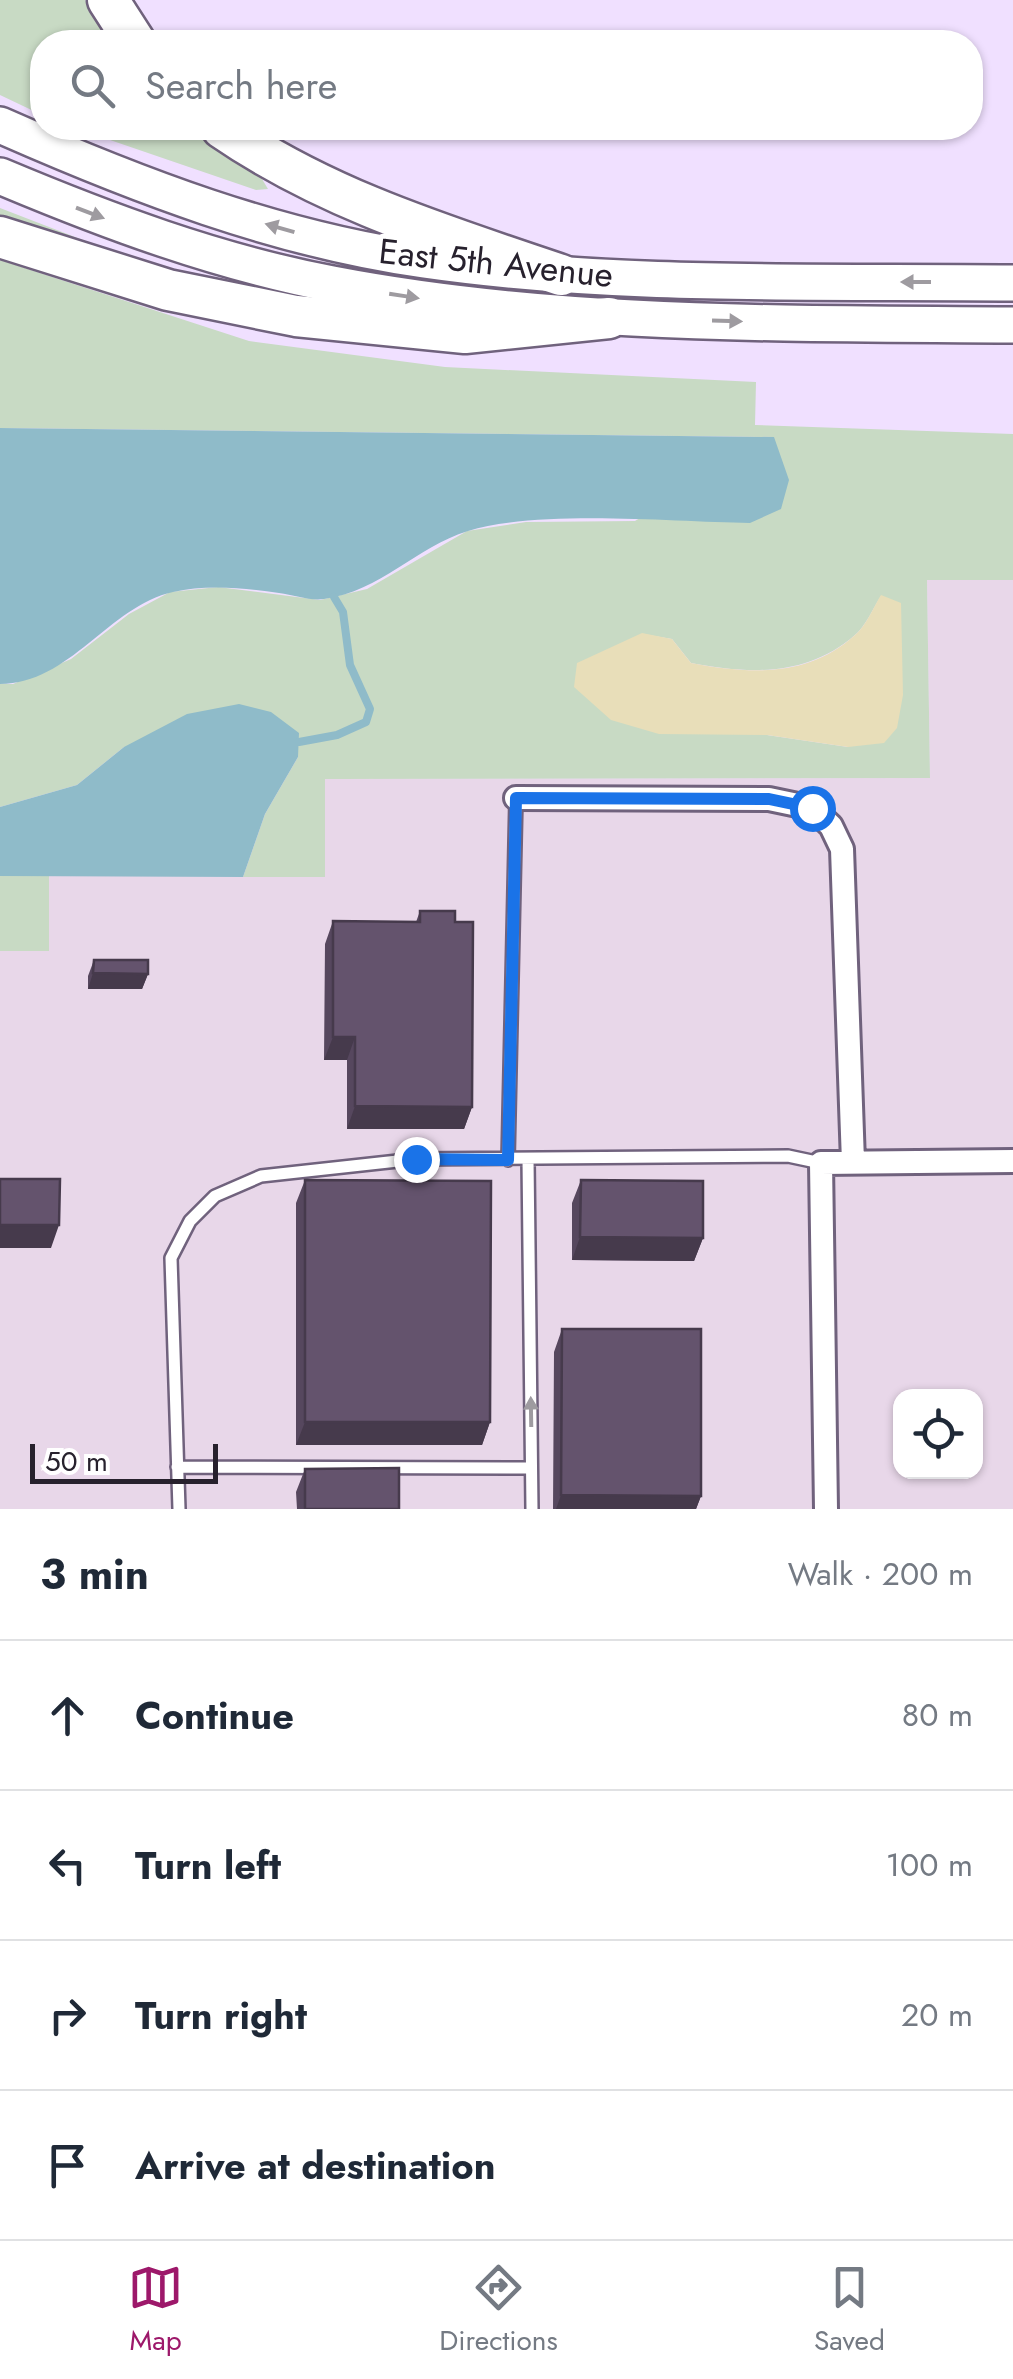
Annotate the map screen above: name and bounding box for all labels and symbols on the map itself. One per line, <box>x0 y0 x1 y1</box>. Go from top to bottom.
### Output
one-way arrow <box>75 206 105 221</box>
one-way arrow <box>264 220 295 236</box>
street label: East 5th Avenue <box>376 226 616 300</box>
one-way arrow <box>899 274 931 290</box>
one-way arrow <box>388 289 420 304</box>
one-way arrow <box>712 314 744 330</box>
route start <box>790 786 836 832</box>
route end <box>394 1137 440 1183</box>
one-way arrow <box>523 1395 539 1427</box>
scale bar <box>30 1439 218 1484</box>

